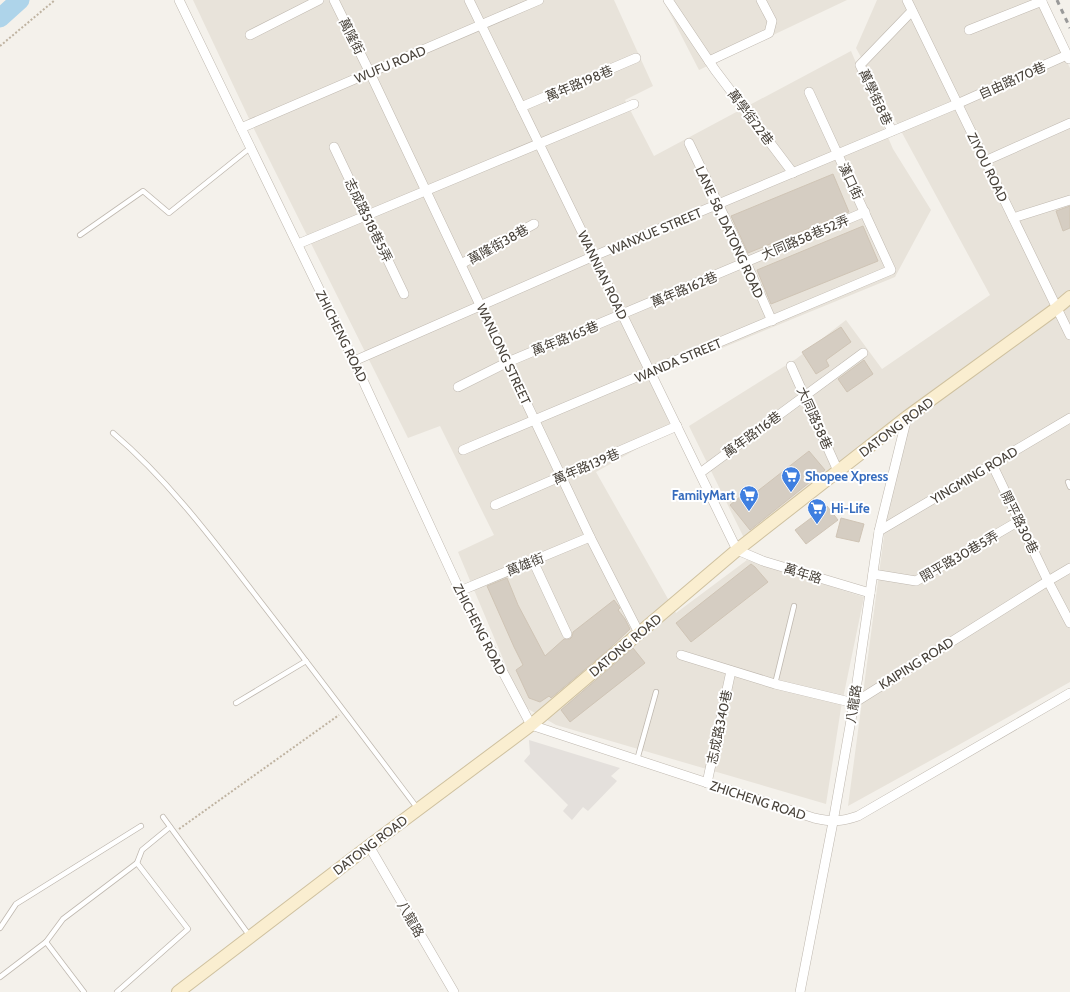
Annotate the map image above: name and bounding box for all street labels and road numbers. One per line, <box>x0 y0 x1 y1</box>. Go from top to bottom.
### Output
street label: 萬隆街 <box>336 15 368 57</box>
street label: WUFU ROAD <box>352 42 428 86</box>
street label: 自由路170巷 <box>976 58 1048 102</box>
street label: 萬年路198巷 <box>543 62 615 104</box>
street label: 萬學街8巷 <box>856 66 896 128</box>
street label: 萬學街22巷 <box>725 86 777 148</box>
street label: ZIYOU ROAD <box>964 130 1012 204</box>
street label: 漢口街 <box>836 160 866 202</box>
street label: LANE 58, DATONG ROAD <box>692 164 768 300</box>
street label: 志成路518巷5弄 <box>342 176 396 264</box>
street label: WANXUE STREET <box>606 204 704 258</box>
street label: 大同路58巷52弄 <box>759 211 851 263</box>
street label: 萬隆街38巷 <box>465 221 531 267</box>
street label: WANNIAN ROAD <box>575 228 631 322</box>
street label: 萬年路162巷 <box>648 268 720 310</box>
street label: ZHICHENG ROAD <box>313 288 371 384</box>
street label: WANLONG STREET <box>474 301 534 407</box>
street label: 萬年路165巷 <box>529 317 601 359</box>
street label: WANDA STREET <box>632 334 724 386</box>
street label: 大同路58巷 <box>794 384 836 452</box>
street label: DATONG ROAD <box>856 394 936 460</box>
street label: 萬年路116巷 <box>720 408 784 460</box>
street label: YINGMING ROAD <box>927 443 1020 508</box>
street label: 萬年路139巷 <box>550 445 622 487</box>
street label: 開平路30巷 <box>998 488 1042 556</box>
street label: 開平路30巷5弄 <box>917 527 1001 585</box>
street label: 萬雄街 <box>504 549 546 579</box>
street label: 萬年路 <box>782 560 824 586</box>
street label: ZHICHENG ROAD <box>450 581 510 677</box>
street label: DATONG ROAD <box>586 610 664 680</box>
street label: KAIPING ROAD <box>876 634 956 692</box>
street label: 八龍路 <box>842 683 864 725</box>
street label: 志成路340巷 <box>703 688 735 766</box>
street label: ZHICHENG ROAD <box>708 777 808 823</box>
street label: DATONG ROAD <box>330 812 410 878</box>
street label: 八龍路 <box>394 898 428 940</box>

